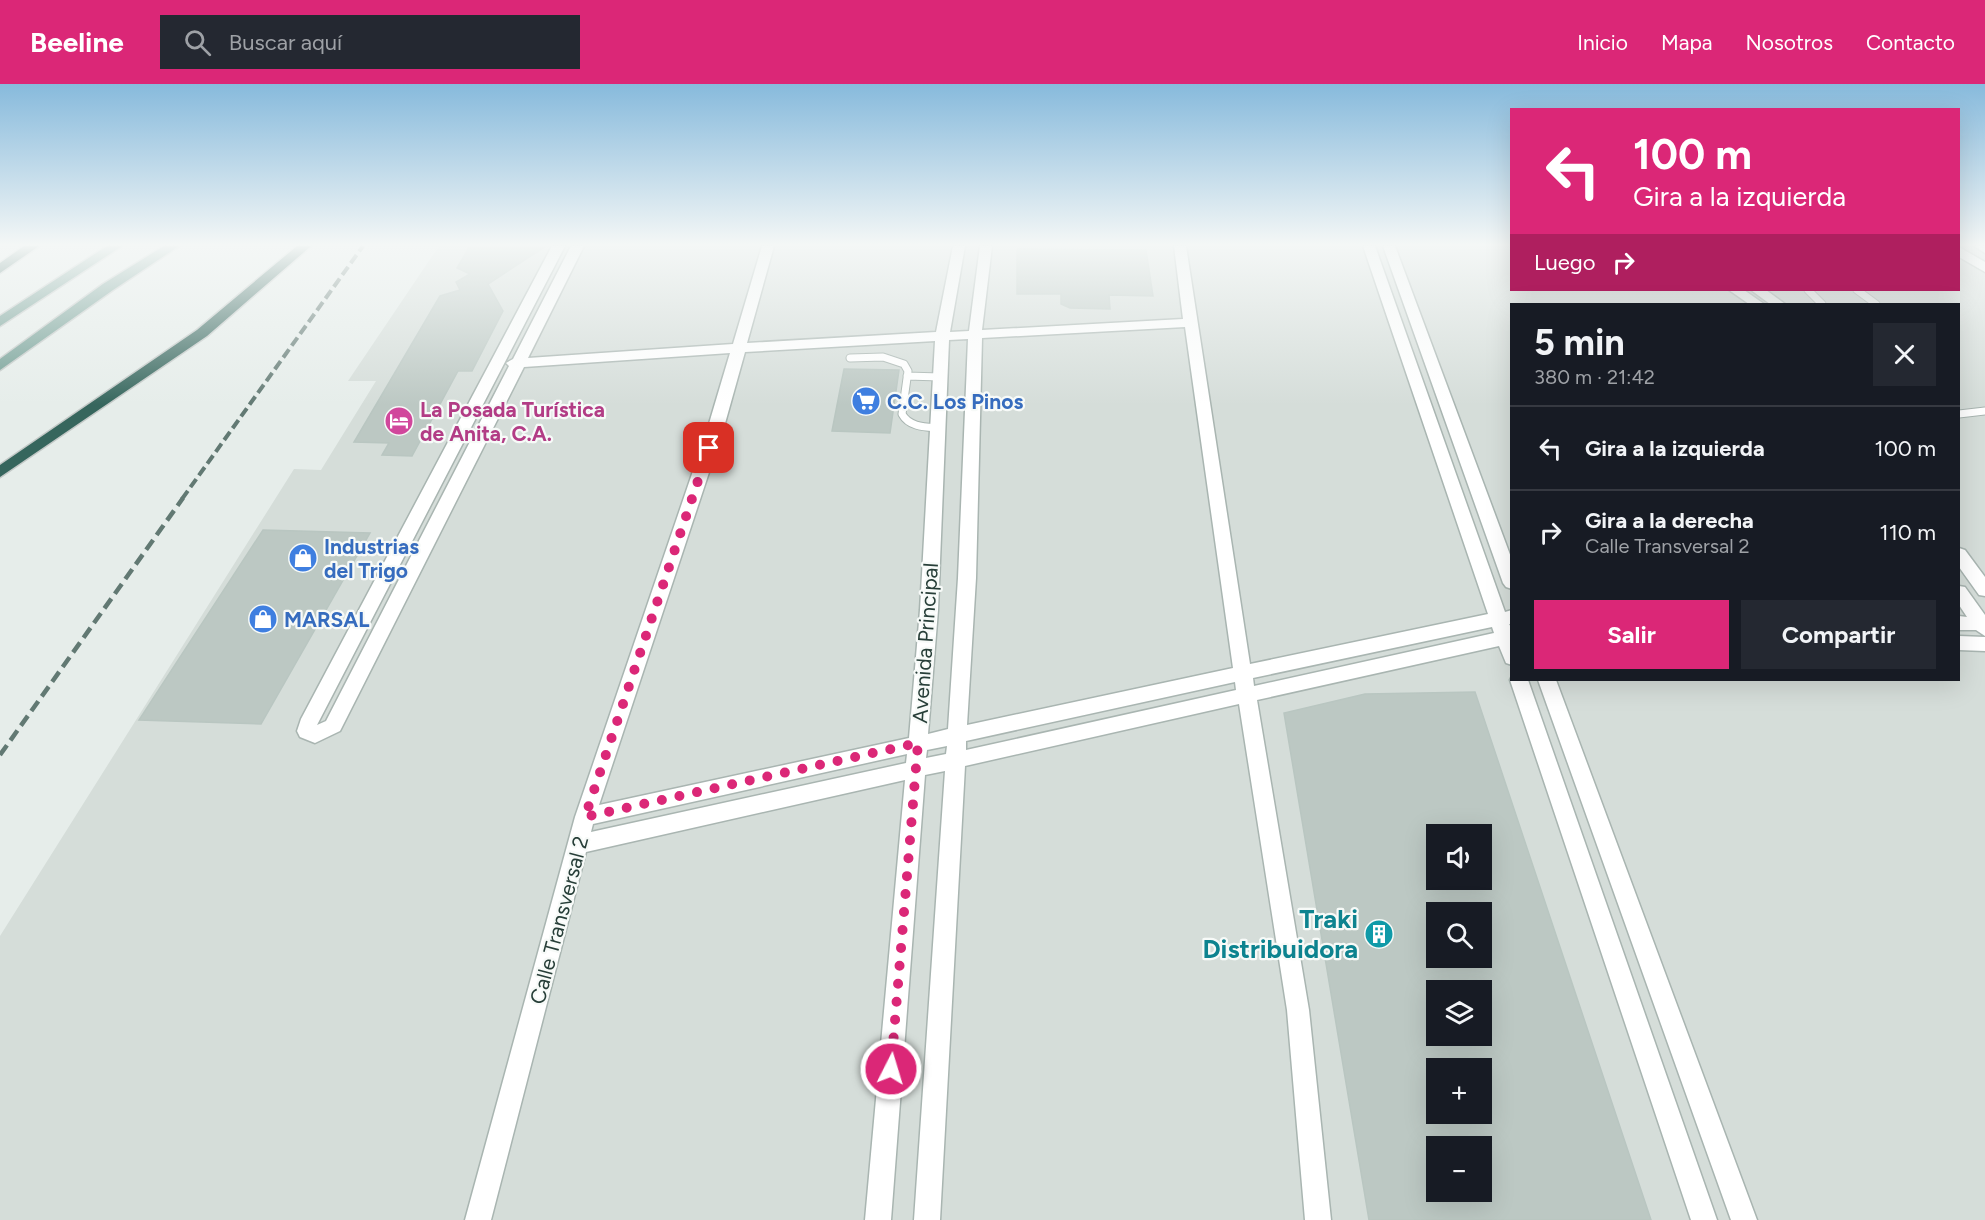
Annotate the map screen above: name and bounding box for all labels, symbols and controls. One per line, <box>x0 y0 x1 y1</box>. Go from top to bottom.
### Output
search box <box>160 15 580 69</box>
text: Beeline <box>30 25 124 59</box>
icon: search <box>181 26 214 59</box>
text: Buscar aquí <box>229 29 342 56</box>
text: Inicio <box>1577 30 1628 55</box>
text: Mapa <box>1661 30 1713 55</box>
text: Nosotros <box>1746 30 1833 55</box>
text: Contacto <box>1866 30 1955 55</box>
text: 100 m <box>1633 129 1752 180</box>
icon: left <box>1534 132 1612 210</box>
text: Gira a la izquierda <box>1633 180 1846 213</box>
icon: right <box>1607 246 1640 279</box>
text: Luego <box>1534 249 1595 276</box>
text: 5 min <box>1534 321 1625 364</box>
button: close <box>1873 323 1936 386</box>
text: 380 m · 21:42 <box>1534 365 1655 389</box>
supermarket icon: C.C. Los Pinos <box>850 385 882 417</box>
place label: C.C. Los Pinos <box>887 389 1023 414</box>
place label: La Posada Turística de Anita, C.A. <box>420 397 605 446</box>
hotel icon: La Posada Turística de Anita, C.A. <box>383 405 415 437</box>
pin <box>683 422 734 473</box>
icon: arrive <box>692 431 725 464</box>
icon: left <box>1534 432 1567 465</box>
text: Gira a la izquierda <box>1585 435 1765 462</box>
text: 100 m <box>1875 435 1936 462</box>
text: Gira a la derecha <box>1585 507 1754 534</box>
icon: right <box>1534 516 1567 549</box>
text: 110 m <box>1880 519 1936 546</box>
place label: Industrias del Trigo <box>324 534 419 583</box>
text: Calle Transversal 2 <box>1585 534 1750 558</box>
shop icon: Industrias del Trigo <box>287 542 319 574</box>
street label: Avenida Principal <box>907 562 943 724</box>
button: Salir <box>1534 600 1729 669</box>
button: Compartir <box>1741 600 1936 669</box>
shop icon: MARSAL <box>247 603 279 635</box>
place label: MARSAL <box>284 607 370 632</box>
map controls <box>1426 824 1492 1202</box>
button: sound <box>1426 824 1492 890</box>
street label: Calle Transversal 2 <box>525 833 593 1007</box>
button: search <box>1426 902 1492 968</box>
place label: Traki Distribuidora <box>1202 903 1358 965</box>
building icon: Traki Distribuidora <box>1363 918 1395 950</box>
button: layers <box>1426 980 1492 1046</box>
position arrow <box>859 1037 923 1101</box>
button: + <box>1426 1058 1492 1124</box>
button: − <box>1426 1136 1492 1202</box>

